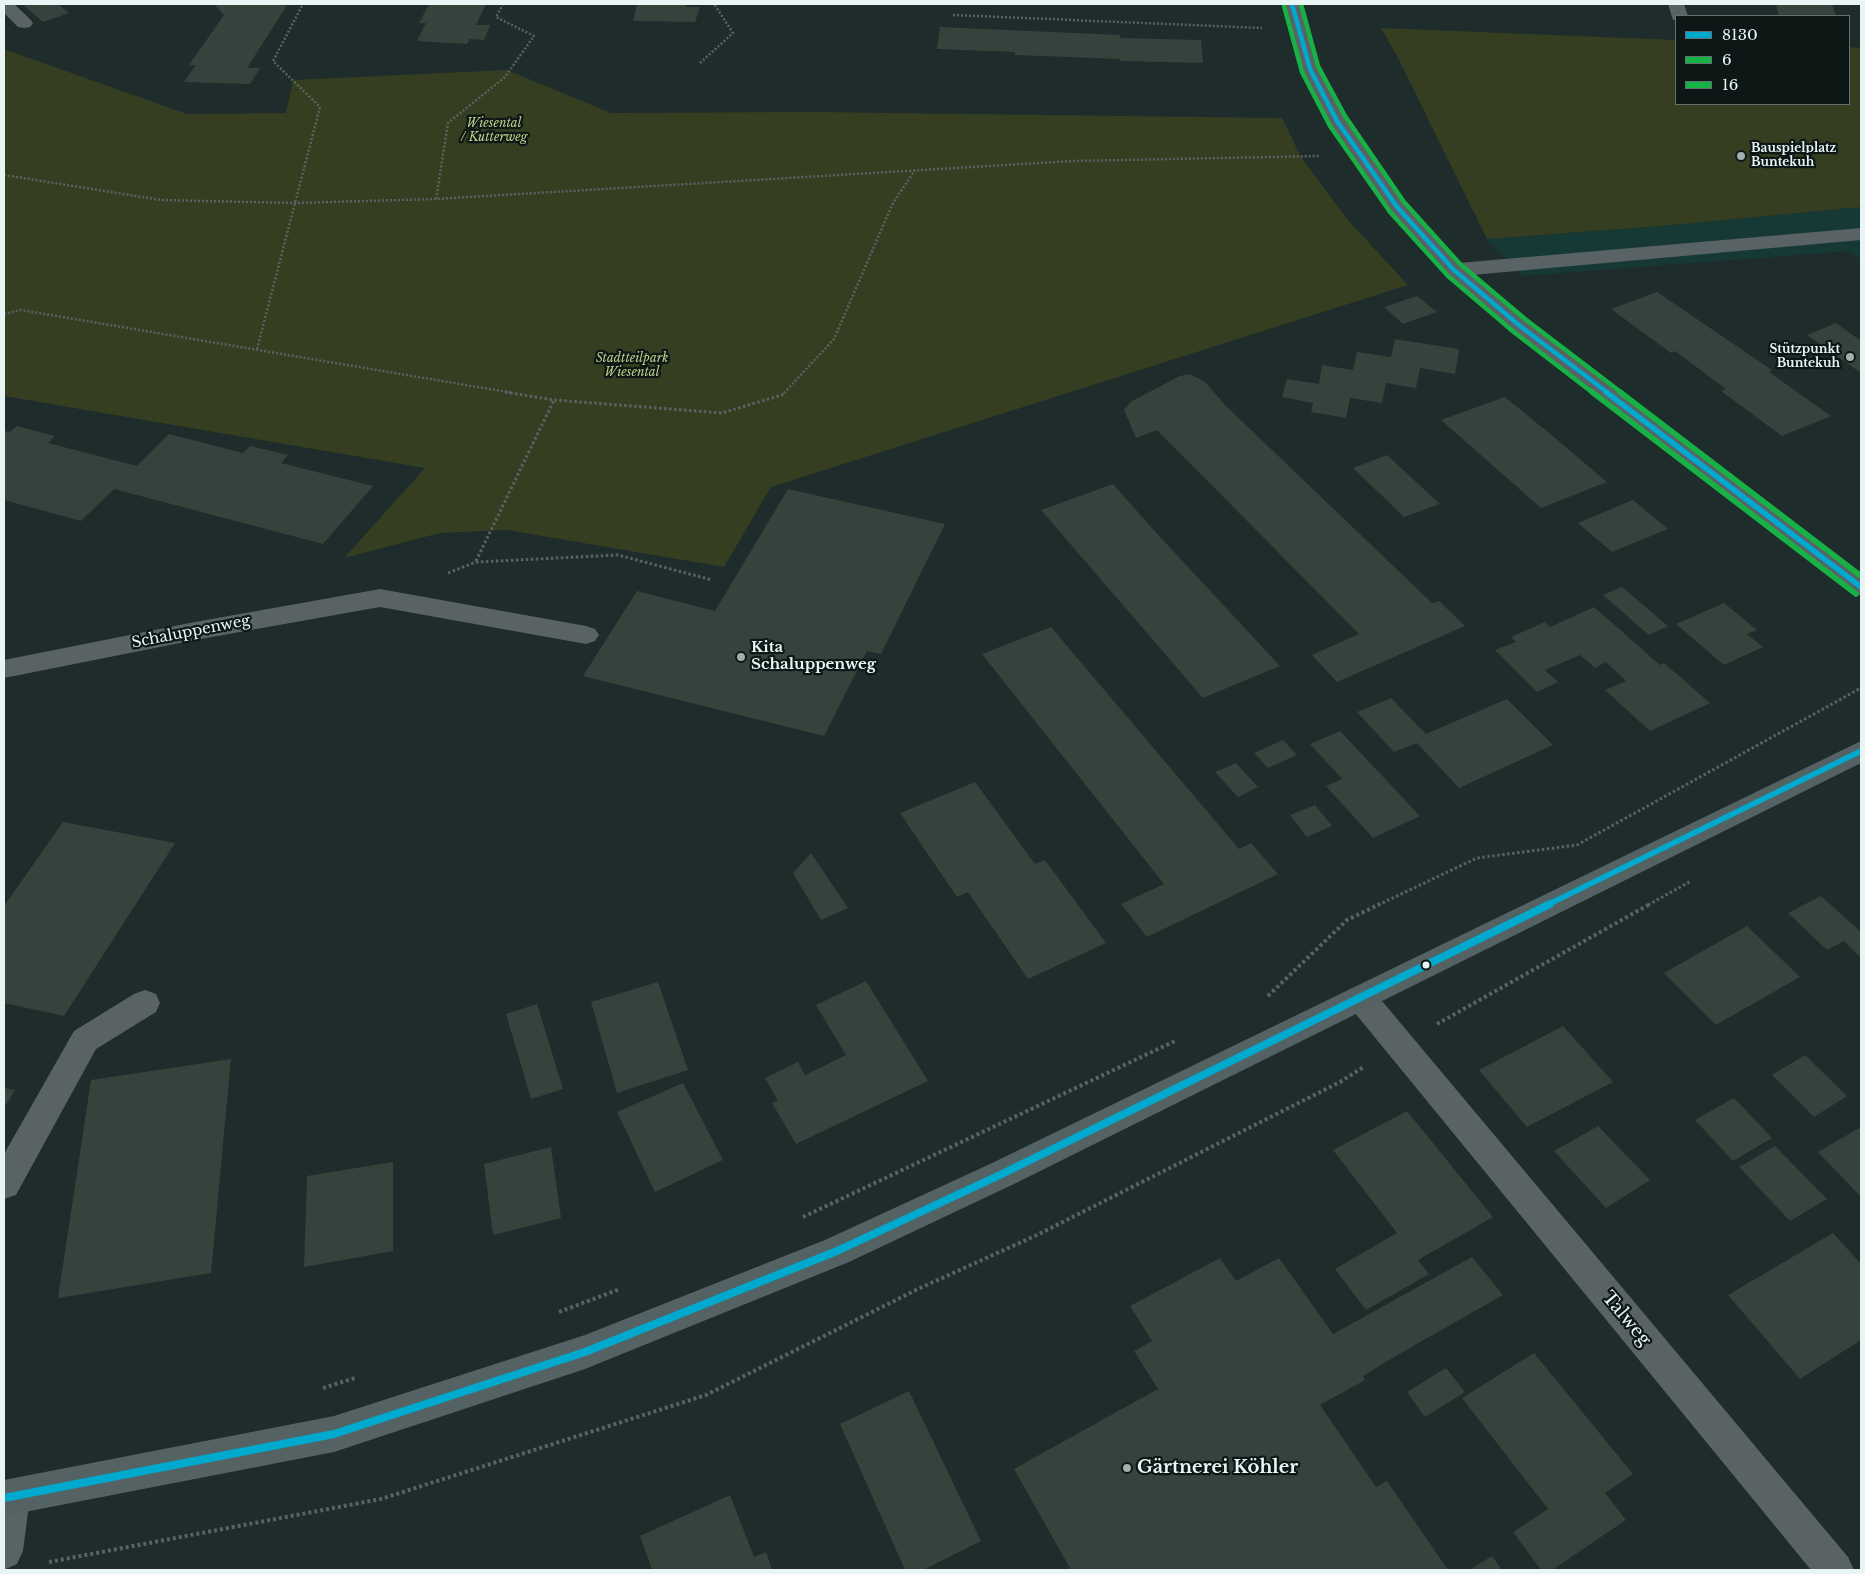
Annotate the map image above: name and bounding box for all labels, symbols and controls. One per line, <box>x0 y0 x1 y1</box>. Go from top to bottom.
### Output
legend <box>1675 15 1850 105</box>
text: 8130 <box>1722 25 1758 44</box>
text: 6 <box>1722 50 1732 69</box>
text: 16 <box>1722 75 1738 94</box>
park label: Wiesental / Kutterweg <box>461 117 527 145</box>
place label: Bauspielplatz Buntekuh <box>1751 142 1836 170</box>
marker: Bauspielplatz Buntekuh <box>1735 150 1747 162</box>
place label: Stützpunkt Buntekuh <box>1769 343 1840 371</box>
marker: Stützpunkt Buntekuh <box>1844 351 1856 363</box>
park label: Stadtteilpark Wiesental <box>596 352 668 380</box>
street label: Schaluppenweg <box>130 612 252 652</box>
place label: Kita Schaluppenweg <box>751 639 876 674</box>
marker: Kita Schaluppenweg <box>735 651 747 663</box>
unlabelled marker <box>1421 960 1431 970</box>
street label: Talweg <box>1597 1287 1655 1351</box>
place label: Gärtnerei Köhler <box>1137 1457 1298 1479</box>
marker: Gärtnerei Köhler <box>1121 1462 1133 1474</box>

